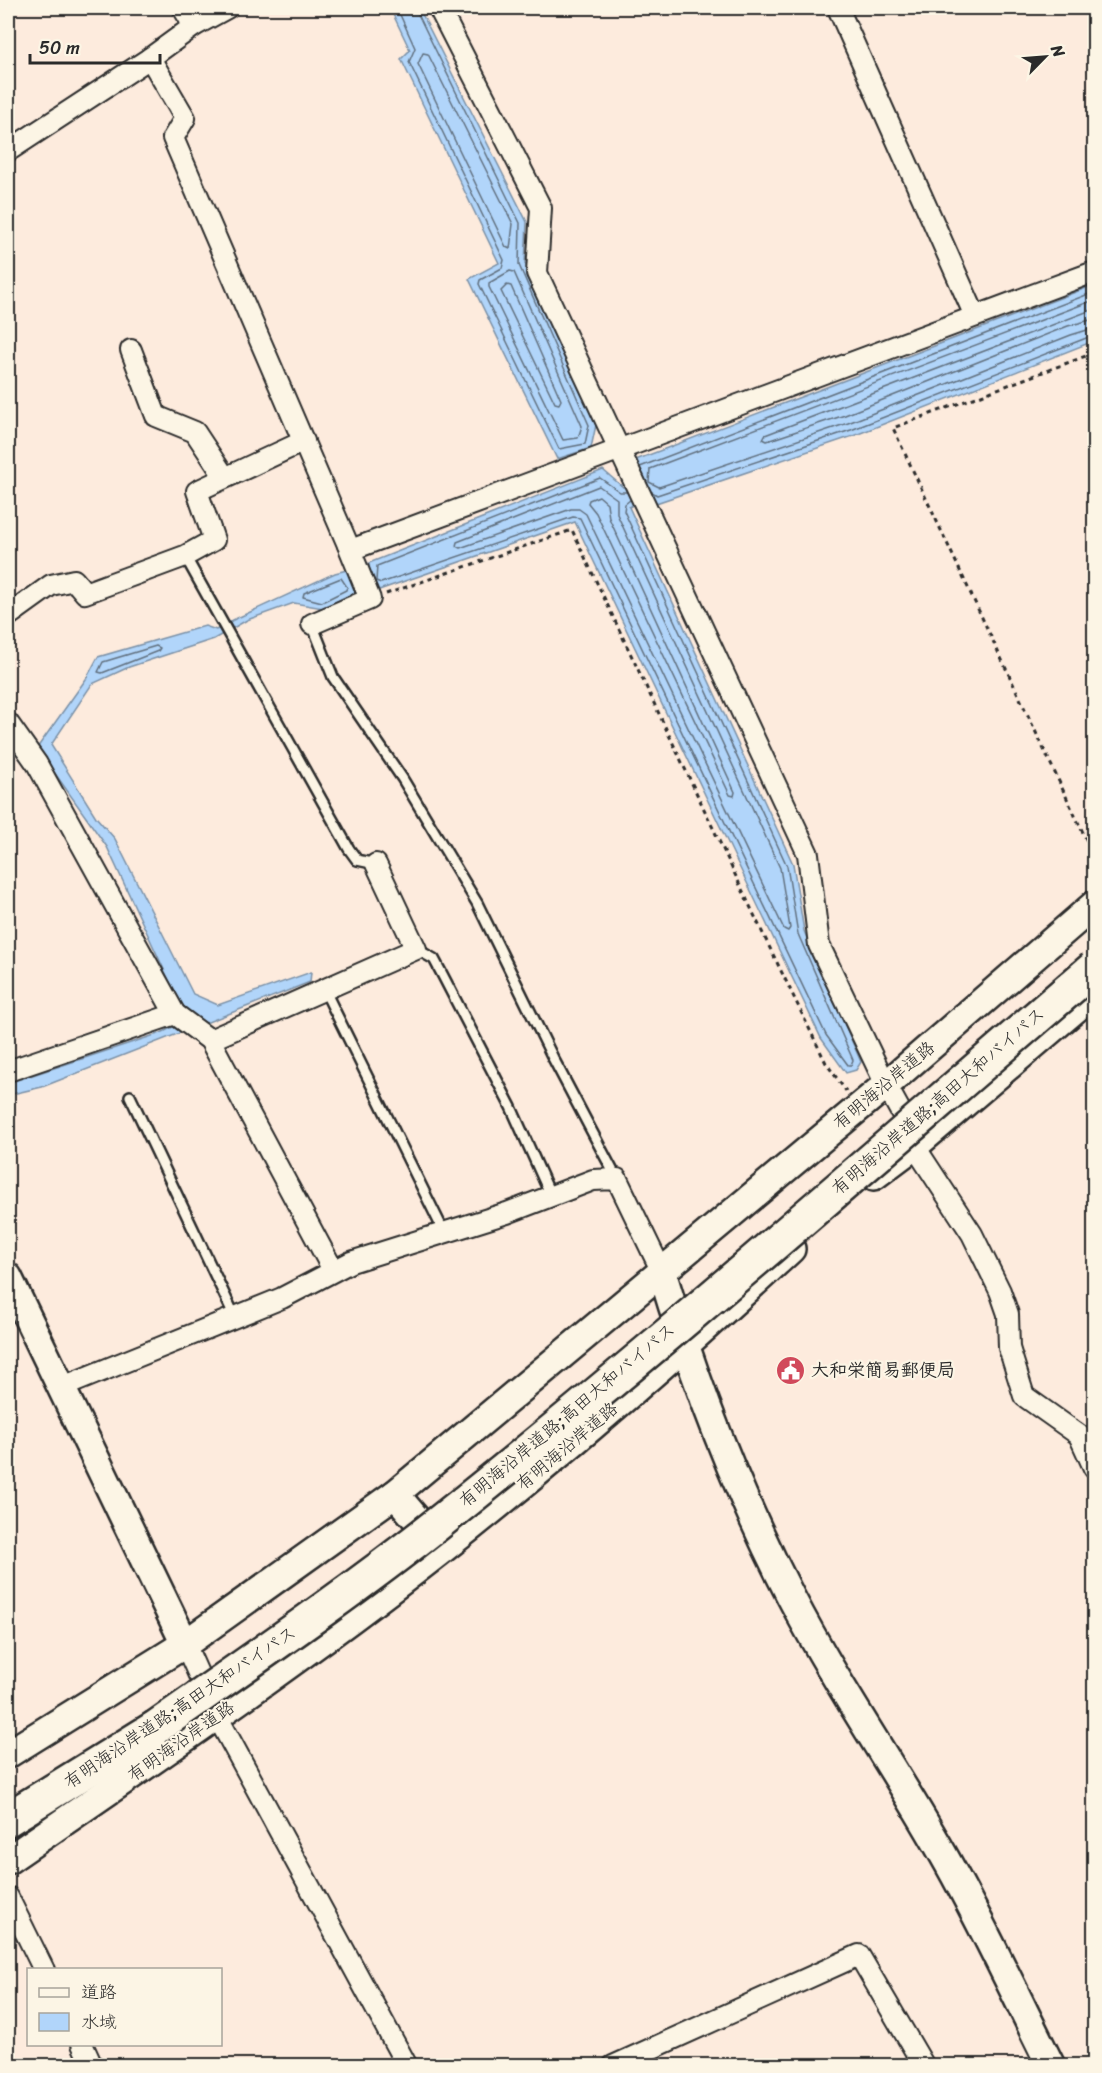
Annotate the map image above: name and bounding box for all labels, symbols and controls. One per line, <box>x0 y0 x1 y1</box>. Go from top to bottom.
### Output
scale bar <box>30 27 160 65</box>
north arrow <box>1015 27 1075 87</box>
text: 50 m <box>39 32 80 64</box>
text: N <box>1042 39 1074 63</box>
street label: 有明海沿岸道路;高田大和バイパス <box>824 999 1052 1203</box>
street label: 有明海沿岸道路 <box>825 1032 943 1138</box>
street label: 有明海沿岸道路;高田大和バイパス <box>455 1318 679 1512</box>
public building icon: 大和栄簡易郵便局 <box>774 1354 806 1386</box>
place label: 大和栄簡易郵便局 <box>811 1354 955 1386</box>
street label: 有明海沿岸道路 <box>512 1397 622 1495</box>
street label: 有明海沿岸道路;高田大和バイパス <box>60 1621 300 1793</box>
street label: 有明海沿岸道路 <box>123 1696 239 1786</box>
legend <box>27 1968 222 2046</box>
text: 道路 <box>81 1976 117 2008</box>
text: 水域 <box>81 2006 117 2038</box>

